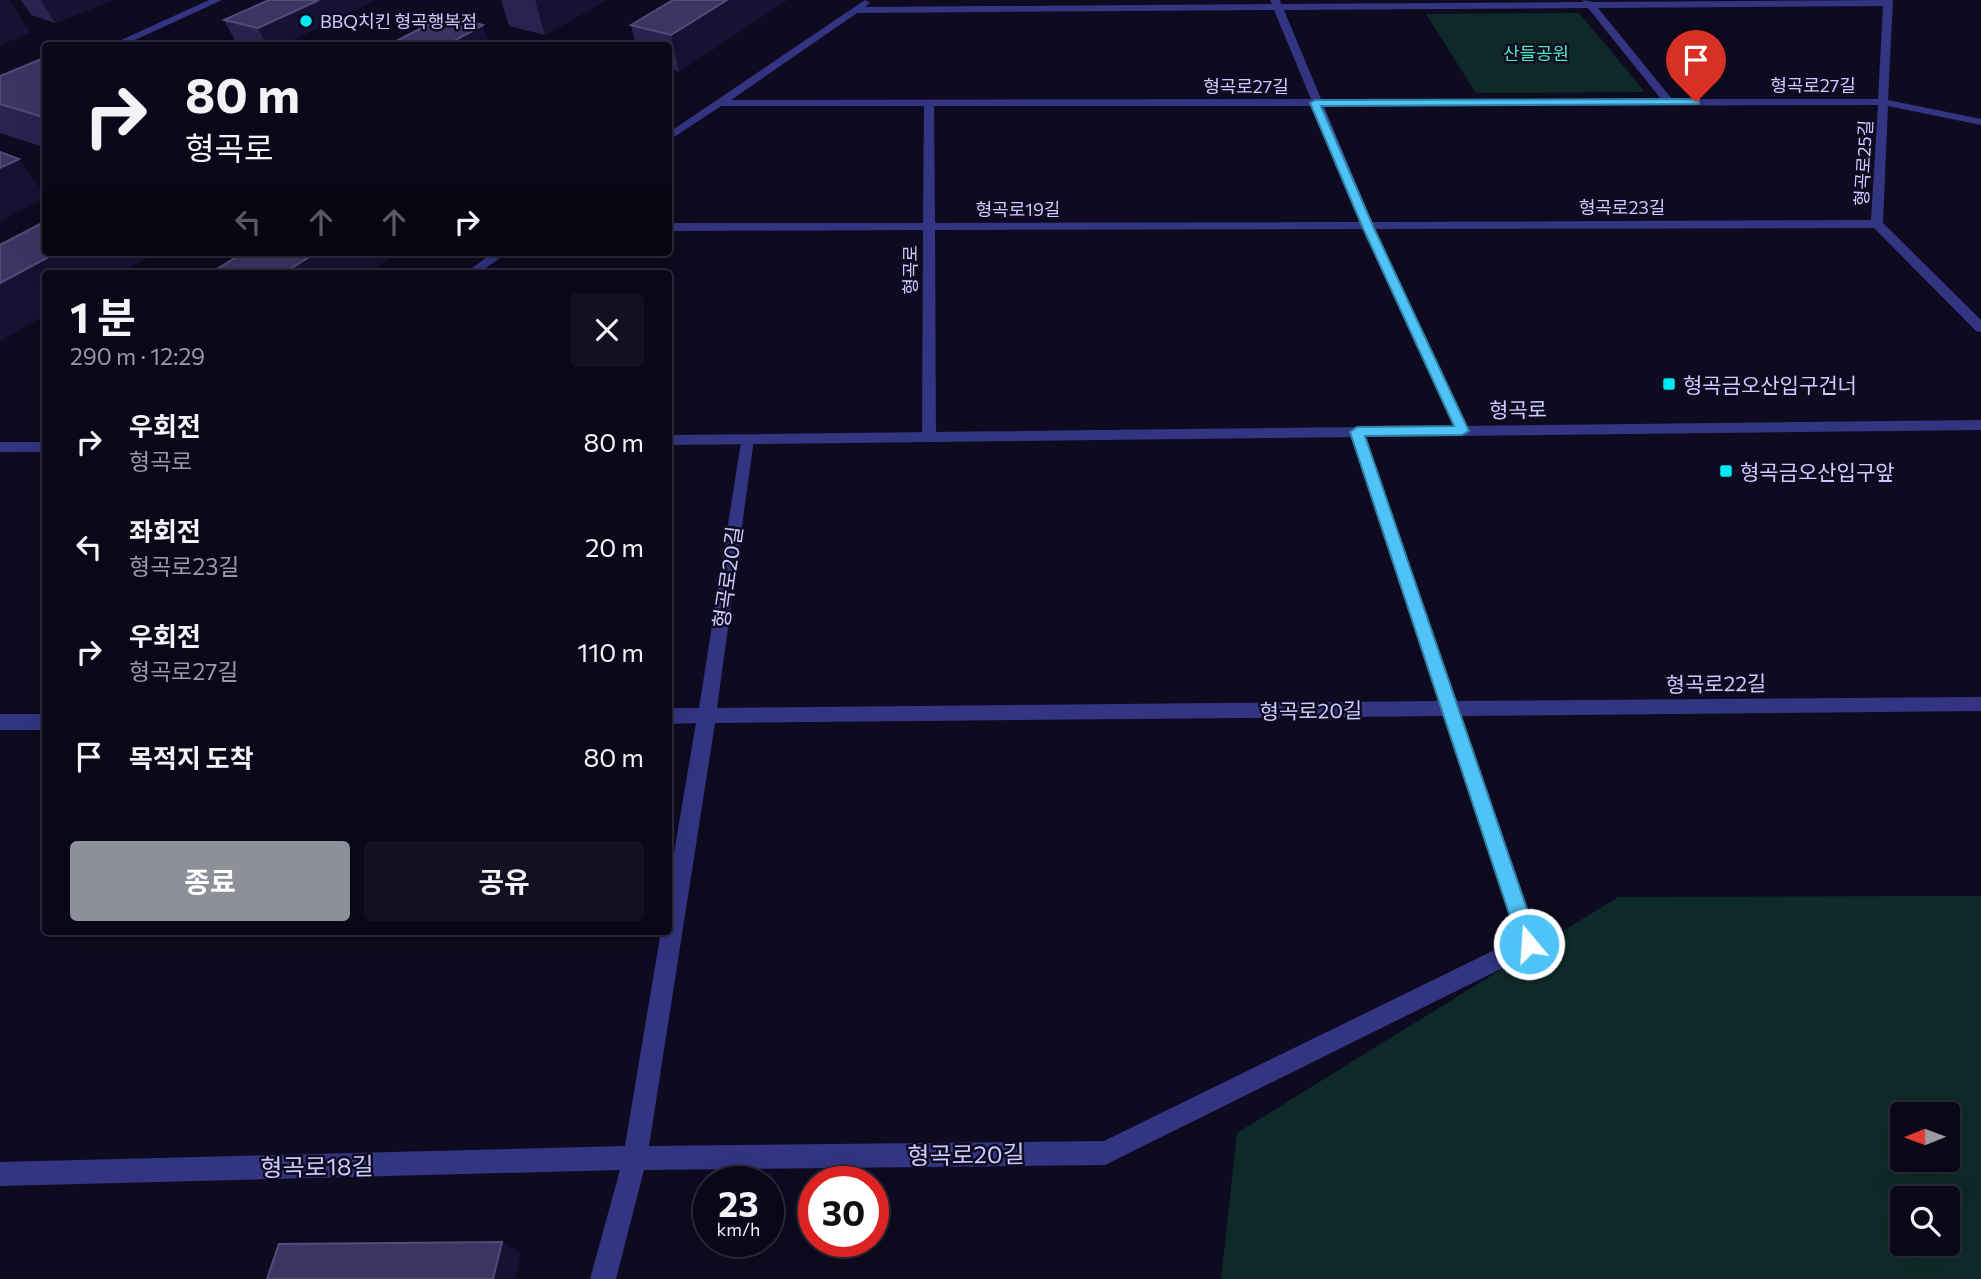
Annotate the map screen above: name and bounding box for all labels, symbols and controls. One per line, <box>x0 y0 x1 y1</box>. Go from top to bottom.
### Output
place label: BBQ치킨 형곡행복점 <box>320 10 477 32</box>
marker: BBQ치킨 형곡행복점 <box>298 13 314 29</box>
pin <box>1666 30 1726 102</box>
icon: arrive <box>1677 41 1715 79</box>
park label: 산들공원 <box>1503 42 1569 64</box>
text: 80 m <box>185 63 300 123</box>
icon: right <box>70 70 161 161</box>
street label: 형곡로27길 <box>1770 74 1856 96</box>
street label: 형곡로27길 <box>1203 75 1289 97</box>
street label: 형곡로25길 <box>1850 119 1876 207</box>
text: 형곡로 <box>185 127 273 167</box>
street label: 형곡로23길 <box>1579 196 1665 218</box>
street label: 형곡로19길 <box>976 198 1060 220</box>
icon: left <box>229 203 267 241</box>
icon: ahead <box>302 203 340 241</box>
icon: ahead <box>375 203 413 241</box>
icon: right <box>448 203 486 241</box>
street label: 형곡로 <box>899 245 921 295</box>
text: 1 분 <box>70 290 136 342</box>
button: close <box>570 293 644 367</box>
text: 290 m · 12:29 <box>70 342 205 370</box>
place label: 형곡금오산입구건너 <box>1683 372 1857 397</box>
marker: 형곡금오산입구건너 <box>1661 376 1677 392</box>
street label: 형곡로 <box>1489 396 1547 422</box>
text: 우회전 <box>129 410 201 441</box>
icon: right <box>70 423 108 461</box>
text: 80 m <box>584 426 644 457</box>
text: 형곡로 <box>129 447 192 475</box>
place label: 형곡금오산입구앞 <box>1740 459 1895 484</box>
marker: 형곡금오산입구앞 <box>1718 463 1734 479</box>
text: 좌회전 <box>129 515 201 546</box>
street label: 형곡로20길 <box>707 524 747 630</box>
icon: left <box>70 528 108 566</box>
text: 20 m <box>585 531 644 562</box>
text: 형곡로23길 <box>129 552 240 580</box>
text: 우회전 <box>129 620 201 651</box>
icon: right <box>70 633 108 671</box>
text: 110 m <box>577 636 644 667</box>
text: 형곡로27길 <box>129 657 238 685</box>
street label: 형곡로22길 <box>1666 670 1766 696</box>
street label: 형곡로20길 <box>1260 697 1362 723</box>
icon: arrive <box>70 738 108 776</box>
text: 80 m <box>584 741 644 772</box>
text: 목적지 도착 <box>129 742 254 773</box>
button: 종료 <box>70 841 350 921</box>
button: 공유 <box>364 841 644 921</box>
position arrow <box>1492 907 1566 981</box>
north arrow <box>1890 1102 1960 1172</box>
map controls <box>1890 1102 1960 1256</box>
street label: 형곡로20길 <box>907 1138 1025 1170</box>
street label: 형곡로18길 <box>260 1151 374 1181</box>
speed limit sign: 30 <box>798 1166 889 1257</box>
text: 23 <box>718 1181 759 1224</box>
button: search <box>1890 1186 1960 1256</box>
text: km/h <box>717 1218 760 1240</box>

